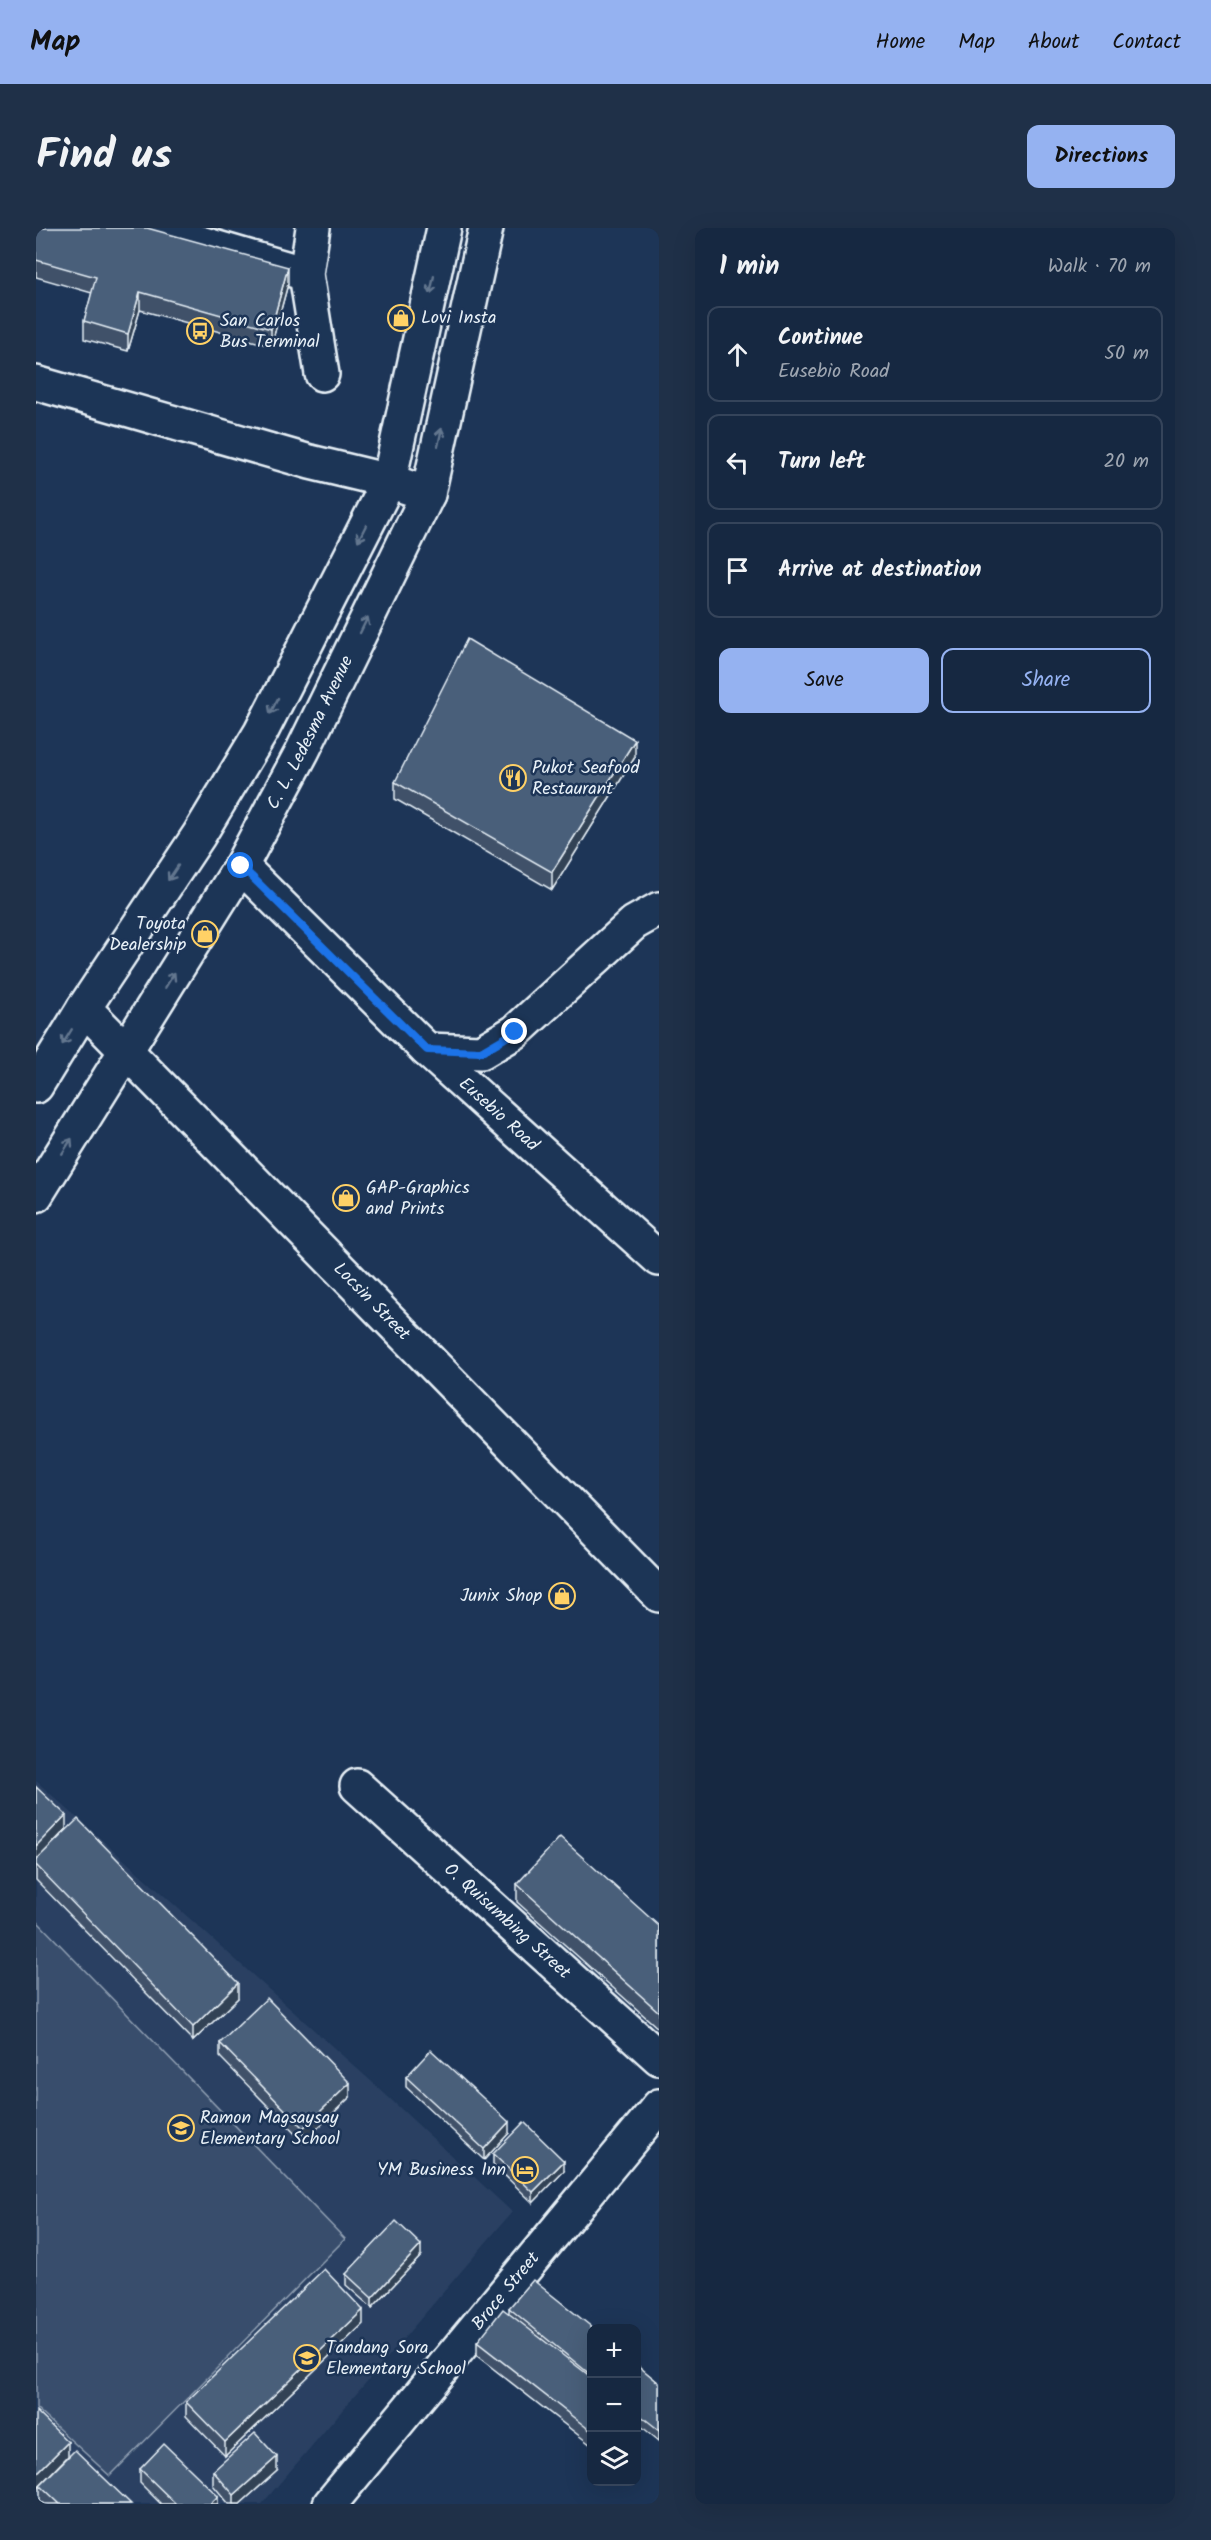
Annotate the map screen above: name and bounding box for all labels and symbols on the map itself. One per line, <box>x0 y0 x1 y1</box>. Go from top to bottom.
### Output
one-way arrow <box>426 275 437 294</box>
shop icon: Lovi Insta <box>386 303 416 333</box>
place label: Lovi Insta <box>421 304 496 333</box>
place label: San Carlos Bus Terminal <box>220 307 320 357</box>
bus stop icon: San Carlos Bus Terminal <box>185 316 215 346</box>
one-way arrow <box>435 428 447 447</box>
one-way arrow <box>356 523 368 541</box>
one-way arrow <box>358 617 370 634</box>
street label: C. L. Ledesma Avenue <box>259 651 361 815</box>
one-way arrow <box>268 697 279 715</box>
place label: Pukot Seafood Restaurant <box>532 754 640 804</box>
restaurant icon: Pukot Seafood Restaurant <box>498 763 528 793</box>
route start <box>227 852 253 878</box>
one-way arrow <box>167 865 180 882</box>
place label: Toyota Dealership <box>109 910 186 960</box>
shop icon: Toyota Dealership <box>190 919 220 949</box>
one-way arrow <box>164 972 176 989</box>
route end <box>501 1018 527 1044</box>
one-way arrow <box>60 1028 72 1045</box>
street label: Eusebio Road <box>452 1070 546 1159</box>
one-way arrow <box>60 1137 73 1154</box>
place label: GAP-Graphics and Prints <box>366 1174 470 1224</box>
shop icon: GAP-Graphics and Prints <box>331 1183 361 1213</box>
street label: Locsin Street <box>326 1256 418 1348</box>
shop icon: Junix Shop <box>547 1581 577 1611</box>
place label: Junix Shop <box>460 1582 542 1611</box>
street label: O. Quisumbing Street <box>437 1856 578 1987</box>
place label: Ramon Magsaysay Elementary School <box>200 2104 341 2154</box>
school or university icon: Ramon Magsaysay Elementary School <box>166 2113 196 2143</box>
hotel icon: YM Business Inn <box>510 2155 540 2185</box>
place label: YM Business Inn <box>377 2156 506 2185</box>
street label: Broce Street <box>465 2245 548 2337</box>
place label: Tandang Sora Elementary School <box>326 2334 467 2384</box>
school or university icon: Tandang Sora Elementary School <box>292 2343 322 2373</box>

